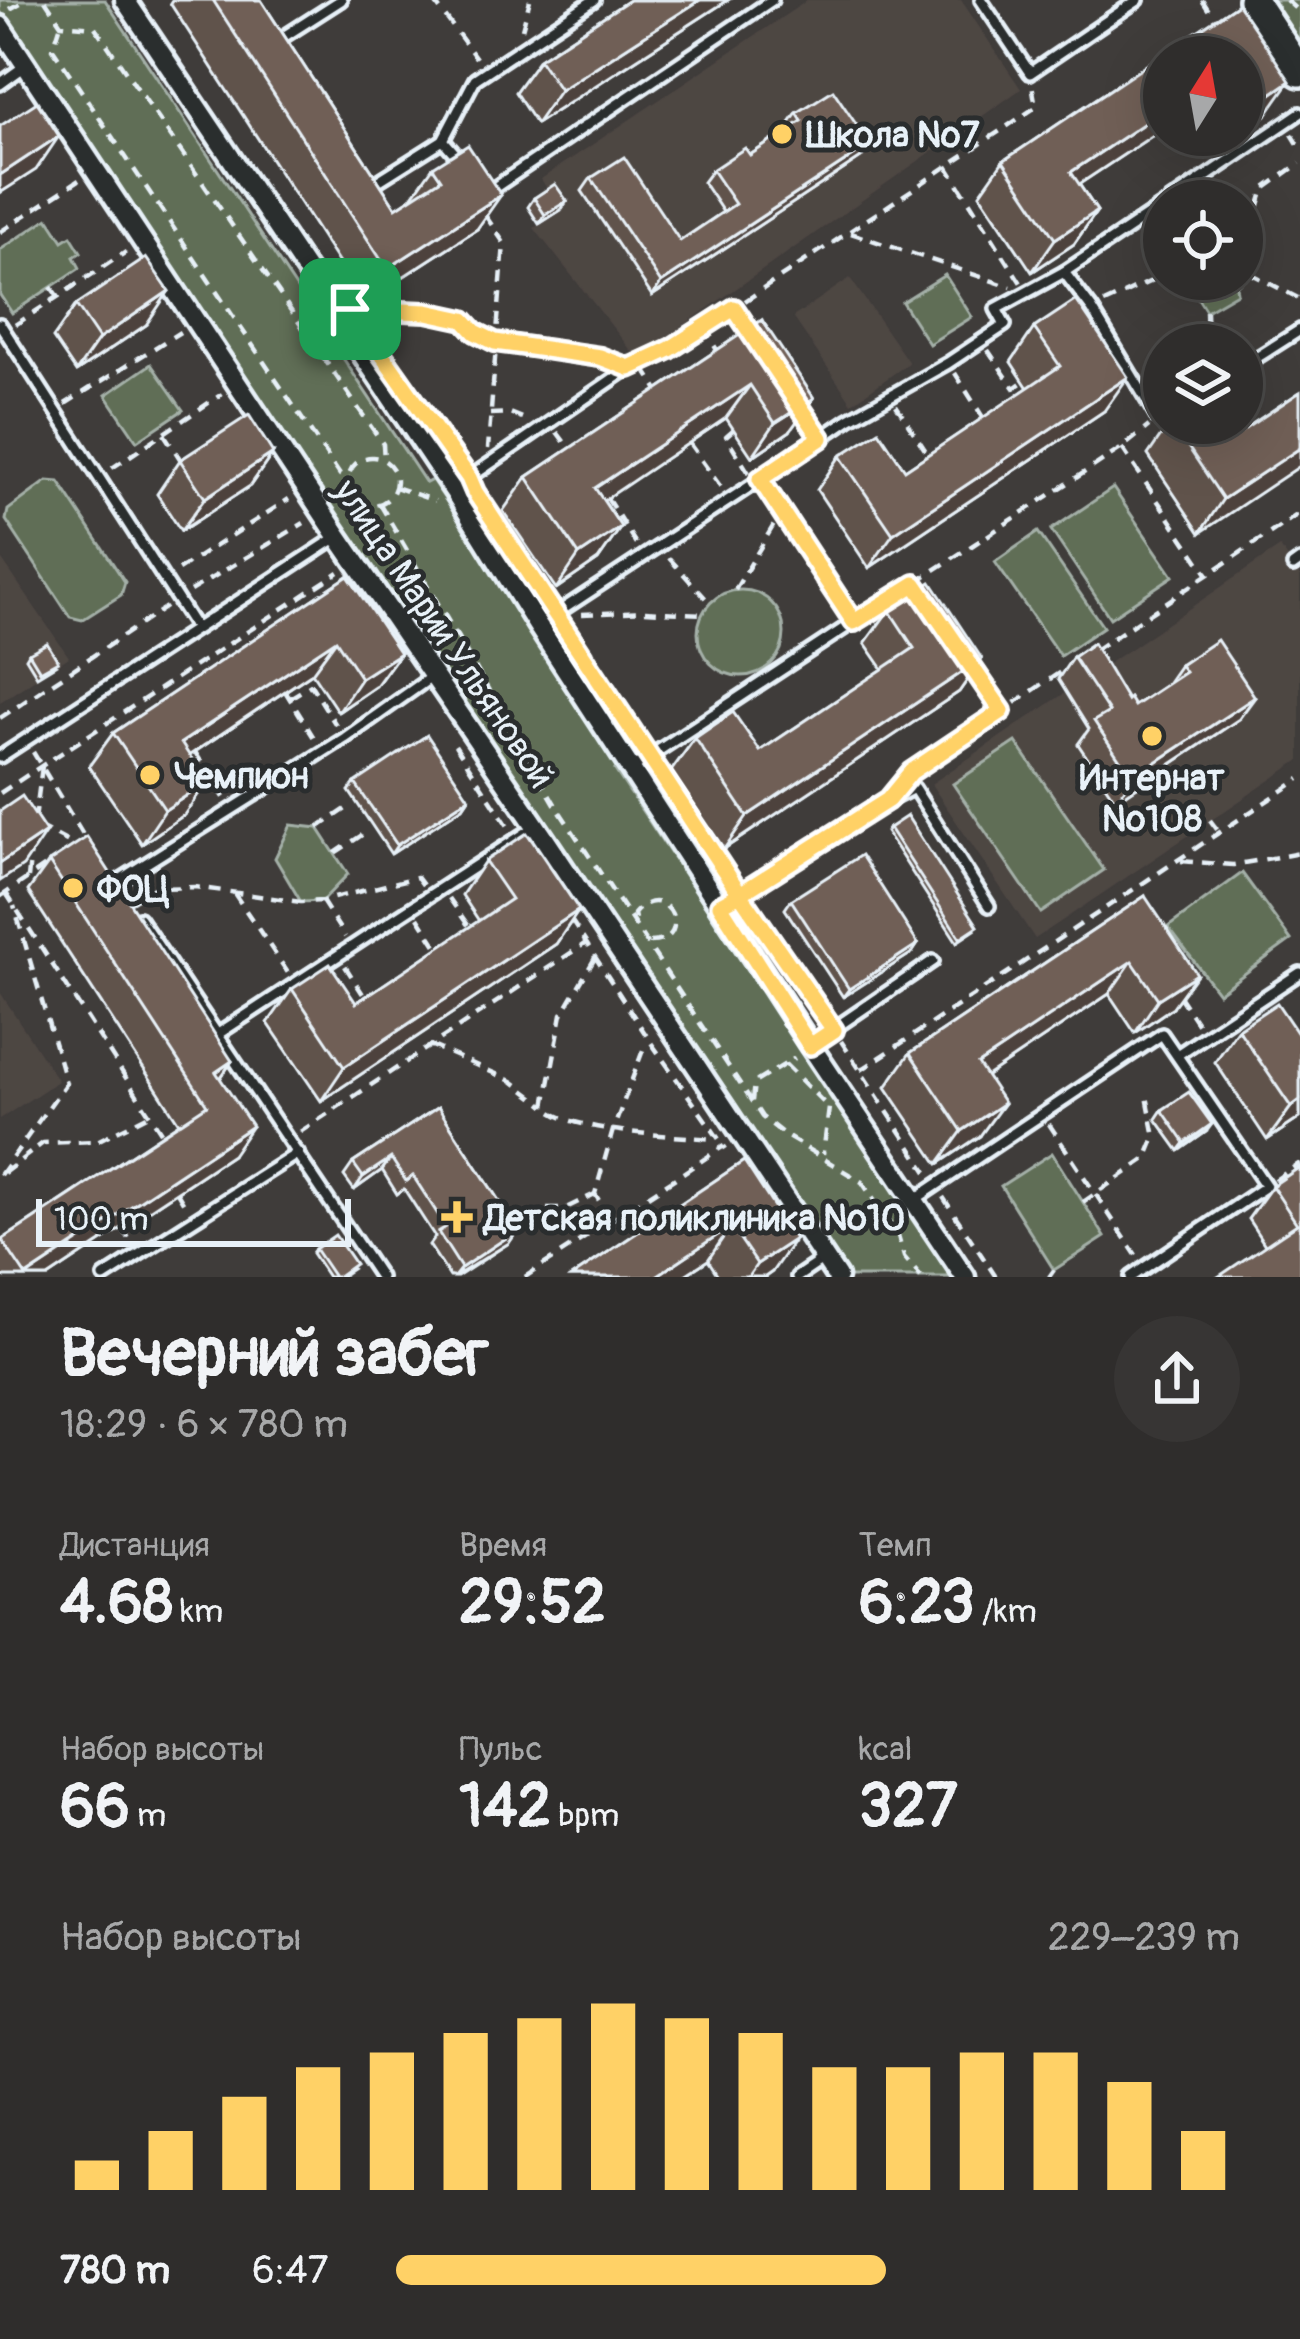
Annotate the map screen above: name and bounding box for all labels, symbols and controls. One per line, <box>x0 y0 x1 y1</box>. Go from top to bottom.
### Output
north arrow <box>1143 36 1263 156</box>
map controls <box>1143 36 1263 444</box>
place label: Школа №7 <box>805 113 980 158</box>
marker: Школа №7 <box>769 121 795 147</box>
button: locate <box>1143 180 1263 300</box>
pin <box>299 258 401 360</box>
icon: arrive <box>317 276 383 342</box>
button: layers <box>1143 324 1263 444</box>
street label: улица Марии Ульяновой <box>323 470 564 797</box>
marker: Интернат №108 <box>1139 723 1165 749</box>
place label: Чемпион <box>174 754 309 799</box>
place label: Интернат №108 <box>1079 756 1225 842</box>
marker: Чемпион <box>137 762 163 788</box>
place label: ФОЦ <box>97 867 170 912</box>
marker: ФОЦ <box>60 875 86 901</box>
scale bar <box>36 1193 351 1246</box>
place label: Детская поликлиника №10 <box>482 1196 905 1241</box>
text: 100 m <box>54 1199 148 1240</box>
marker: Детская поликлиника №10 <box>441 1201 473 1233</box>
text: Вечерний забег <box>60 1313 489 1396</box>
button: share <box>1114 1316 1240 1442</box>
text: 18:29 · 6 × 780 m <box>60 1400 348 1449</box>
text: Дистанция <box>60 1525 210 1566</box>
text: Время <box>459 1525 547 1566</box>
text: Темп <box>859 1525 932 1566</box>
text: 4.68 <box>60 1566 173 1641</box>
text: 29:52 <box>459 1566 606 1641</box>
text: 6:23 <box>859 1566 975 1641</box>
text: km <box>173 1591 223 1632</box>
text: /km <box>975 1591 1037 1632</box>
text: Набор высоты <box>60 1729 264 1770</box>
text: Пульс <box>459 1729 543 1770</box>
text: kcal <box>859 1729 912 1770</box>
text: 66 <box>60 1770 130 1845</box>
text: 142 <box>459 1770 551 1845</box>
text: 327 <box>859 1770 957 1845</box>
text: m <box>130 1795 166 1836</box>
text: bpm <box>551 1795 619 1836</box>
text: Набор высоты <box>60 1913 302 1962</box>
text: 229–239 m <box>1048 1913 1240 1962</box>
text: 780 m <box>60 2246 170 2295</box>
text: 6:47 <box>252 2246 328 2295</box>

